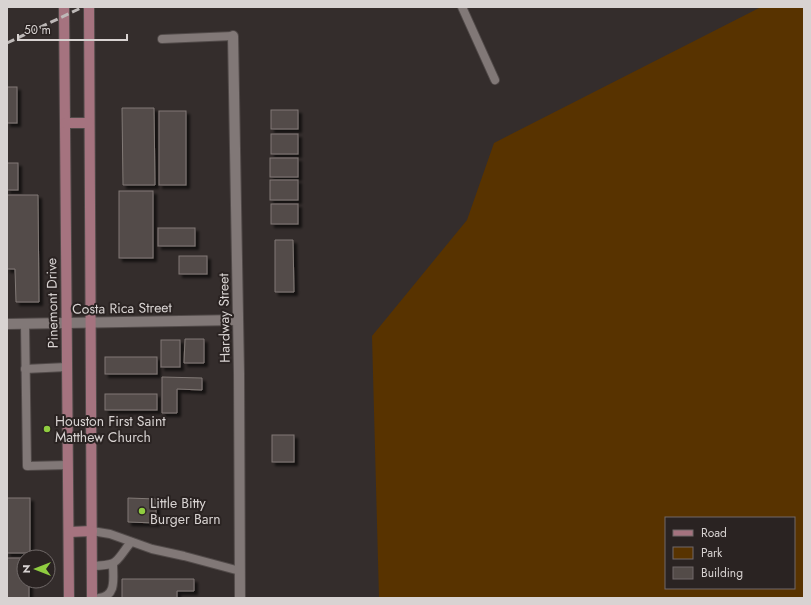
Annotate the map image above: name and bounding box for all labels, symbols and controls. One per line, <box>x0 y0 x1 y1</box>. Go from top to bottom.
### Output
scale bar <box>18 16 127 42</box>
text: 50 m <box>24 21 51 39</box>
street label: Pinemont Drive <box>41 258 63 348</box>
street label: Hardway Street <box>213 272 235 363</box>
street label: Costa Rica Street <box>72 297 173 319</box>
place label: Houston First Saint Matthew Church <box>55 411 166 447</box>
marker: Houston First Saint Matthew Church <box>42 424 52 434</box>
place label: Little Bitty Burger Barn <box>150 493 221 529</box>
marker: Little Bitty Burger Barn <box>137 506 147 516</box>
legend <box>665 517 795 589</box>
text: Road <box>701 524 727 542</box>
text: Park <box>701 544 723 562</box>
north arrow <box>16 549 56 589</box>
text: Building <box>701 564 743 582</box>
text: N <box>18 565 34 573</box>

